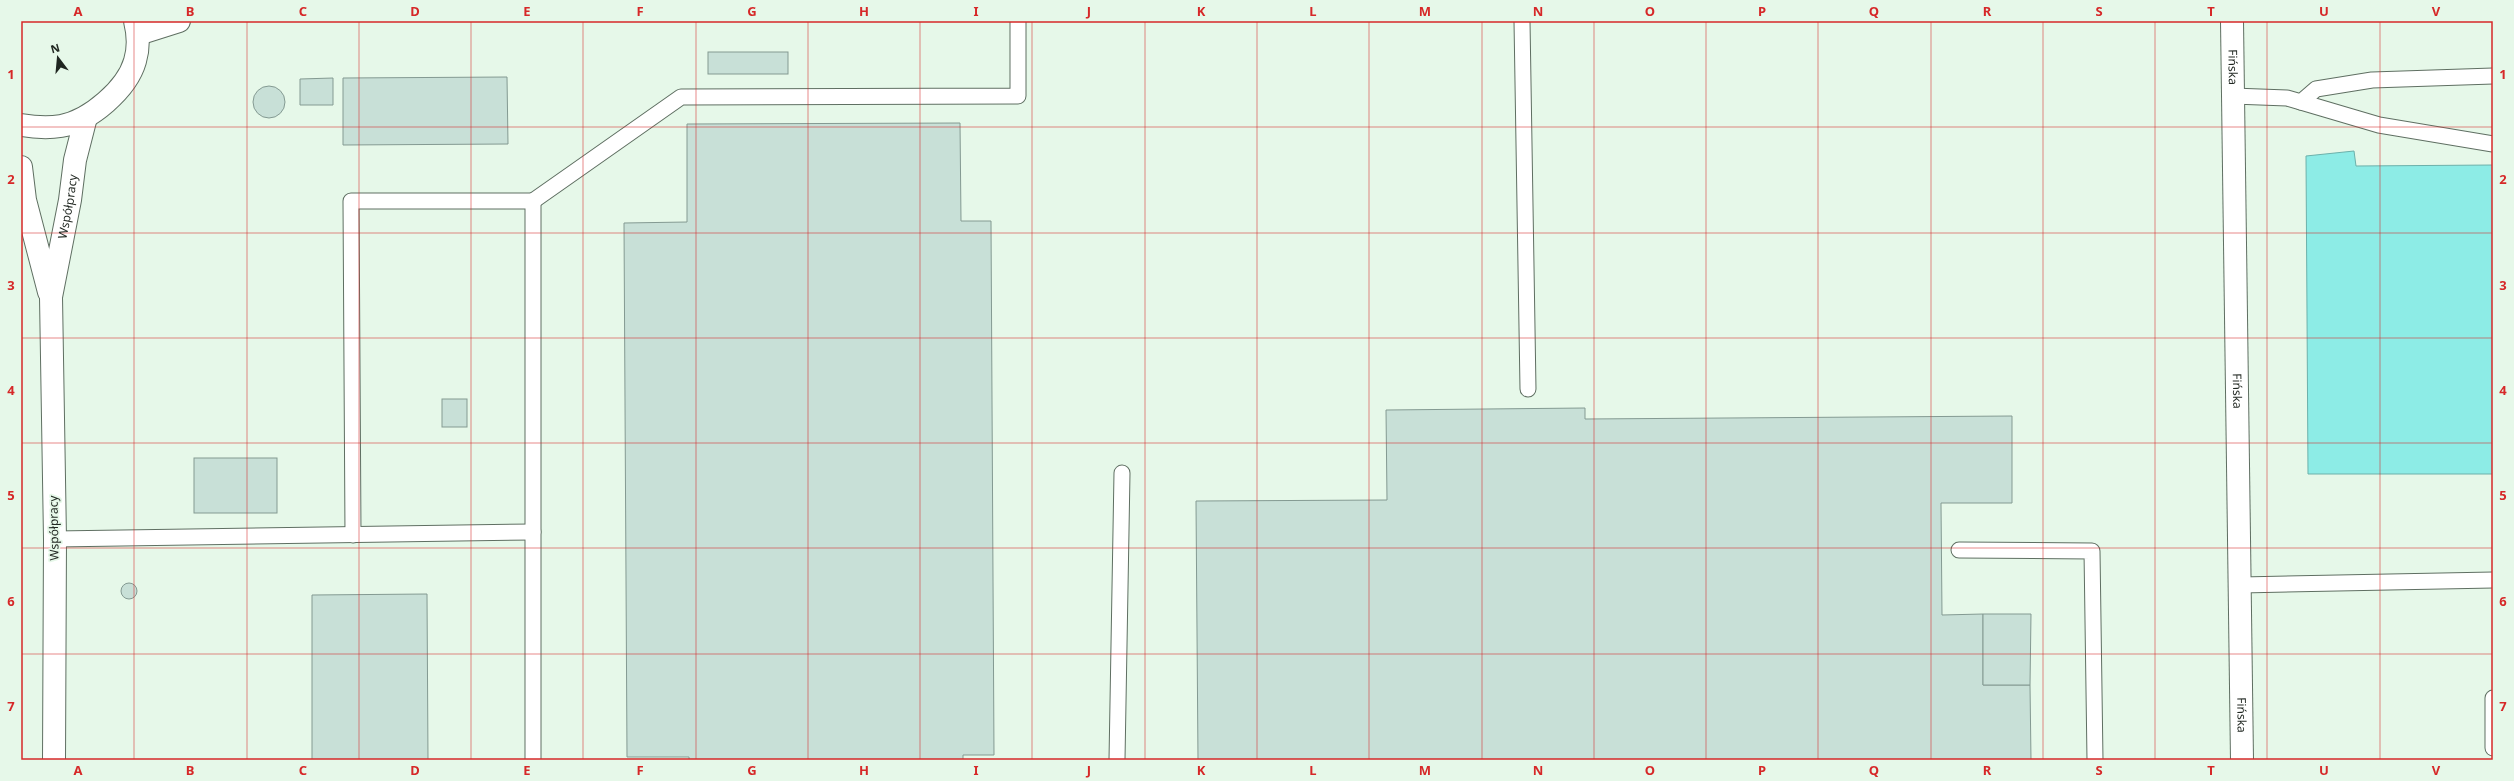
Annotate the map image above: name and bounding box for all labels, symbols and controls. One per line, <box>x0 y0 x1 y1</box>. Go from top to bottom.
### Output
text: A <box>74 2 83 20</box>
text: B <box>186 2 194 20</box>
text: C <box>299 2 307 20</box>
text: D <box>410 2 420 20</box>
text: E <box>523 2 531 20</box>
text: F <box>636 2 644 20</box>
text: G <box>747 2 757 20</box>
text: H <box>859 2 869 20</box>
text: I <box>973 2 979 20</box>
text: J <box>1086 2 1091 20</box>
text: K <box>1197 2 1206 20</box>
text: L <box>1309 2 1317 20</box>
text: M <box>1419 2 1431 20</box>
text: N <box>1533 2 1543 20</box>
text: O <box>1645 2 1655 20</box>
text: P <box>1758 2 1766 20</box>
text: Q <box>1869 2 1879 20</box>
text: R <box>1983 2 1992 20</box>
text: S <box>2095 2 2103 20</box>
text: T <box>2207 2 2215 20</box>
text: U <box>2319 2 2329 20</box>
text: V <box>2432 2 2441 20</box>
north arrow <box>38 38 78 78</box>
text: N <box>49 39 61 56</box>
street label: Fińska <box>2224 49 2242 85</box>
text: 1 <box>7 65 15 83</box>
text: 1 <box>2499 65 2507 83</box>
text: 2 <box>7 170 15 188</box>
text: 2 <box>2499 170 2507 188</box>
street label: Współpracy <box>54 172 81 240</box>
text: 3 <box>7 276 15 294</box>
text: 3 <box>2499 276 2507 294</box>
street label: Fińska <box>2229 373 2246 409</box>
text: 4 <box>7 381 15 399</box>
text: 4 <box>2499 381 2507 399</box>
text: 5 <box>7 486 15 504</box>
text: 5 <box>2499 486 2507 504</box>
street label: Współpracy <box>44 494 63 561</box>
text: 6 <box>7 592 15 610</box>
text: 6 <box>2499 592 2507 610</box>
text: 7 <box>7 697 15 715</box>
street label: Fińska <box>2233 697 2251 733</box>
text: 7 <box>2499 697 2507 715</box>
text: A <box>74 761 83 779</box>
text: B <box>186 761 194 779</box>
text: C <box>299 761 307 779</box>
text: D <box>410 761 420 779</box>
text: E <box>523 761 531 779</box>
text: F <box>636 761 644 779</box>
text: G <box>747 761 757 779</box>
text: H <box>859 761 869 779</box>
text: I <box>973 761 979 779</box>
text: J <box>1086 761 1091 779</box>
text: K <box>1197 761 1206 779</box>
text: L <box>1309 761 1317 779</box>
text: M <box>1419 761 1431 779</box>
text: N <box>1533 761 1543 779</box>
text: O <box>1645 761 1655 779</box>
text: P <box>1758 761 1766 779</box>
text: Q <box>1869 761 1879 779</box>
text: R <box>1983 761 1992 779</box>
text: S <box>2095 761 2103 779</box>
text: T <box>2207 761 2215 779</box>
text: U <box>2319 761 2329 779</box>
text: V <box>2432 761 2441 779</box>

